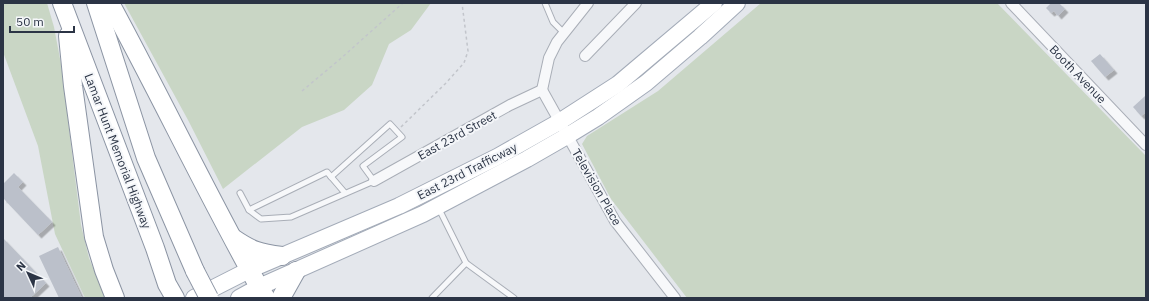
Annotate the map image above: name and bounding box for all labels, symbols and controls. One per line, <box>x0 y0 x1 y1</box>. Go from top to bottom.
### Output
scale bar <box>10 8 74 34</box>
text: 50 m <box>16 14 44 29</box>
street label: Booth Avenue <box>1046 42 1110 107</box>
street label: Lamar Hunt Memorial Highway <box>81 71 155 231</box>
street label: East 23rd Street <box>415 107 499 163</box>
street label: East 23rd Trafficway <box>415 139 519 203</box>
street label: Television Place <box>569 146 625 228</box>
north arrow <box>8 253 48 293</box>
text: N <box>13 258 29 274</box>

